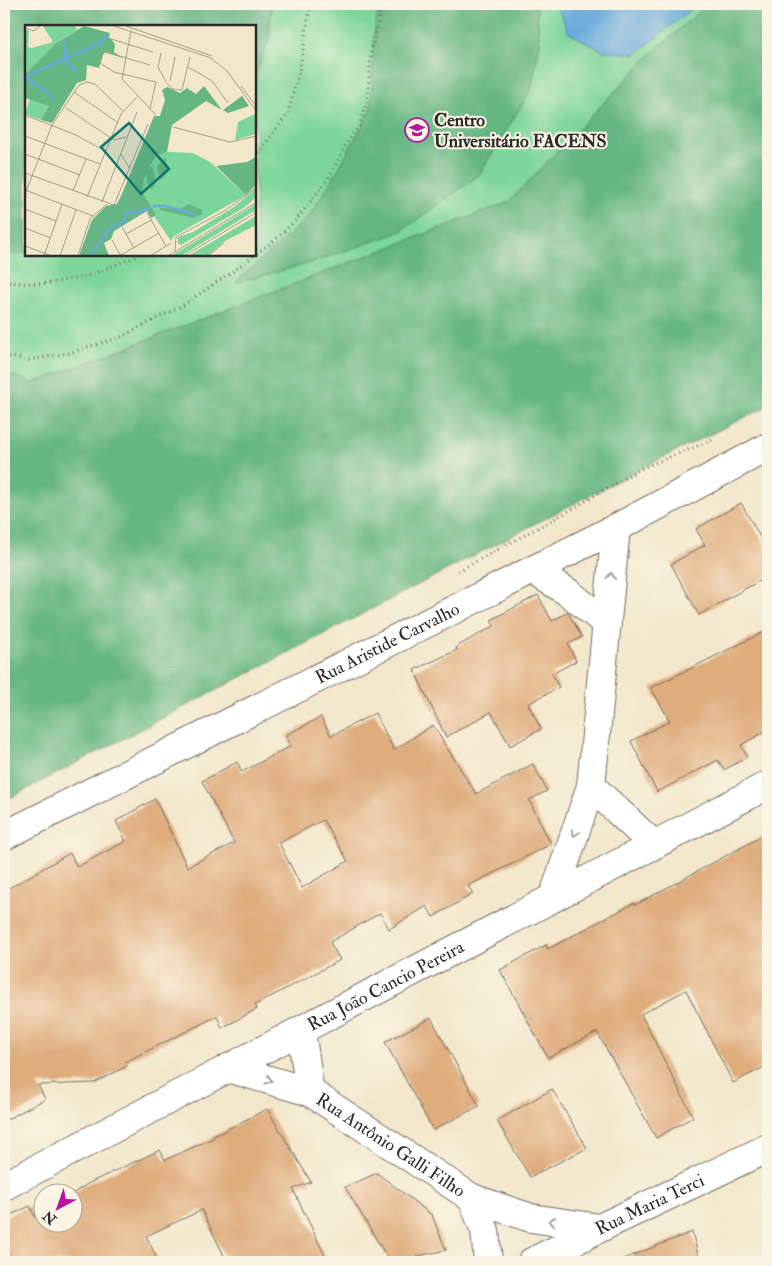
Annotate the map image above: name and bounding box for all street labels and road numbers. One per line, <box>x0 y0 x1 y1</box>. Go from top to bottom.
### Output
street label: Rua Aristide Carvalho <box>312 598 464 689</box>
street label: Rua João Cancio Pereira <box>304 935 469 1037</box>
street label: Rua Antônio Galli Filho <box>311 1088 470 1203</box>
street label: Rua Maria Terci <box>592 1169 708 1241</box>

